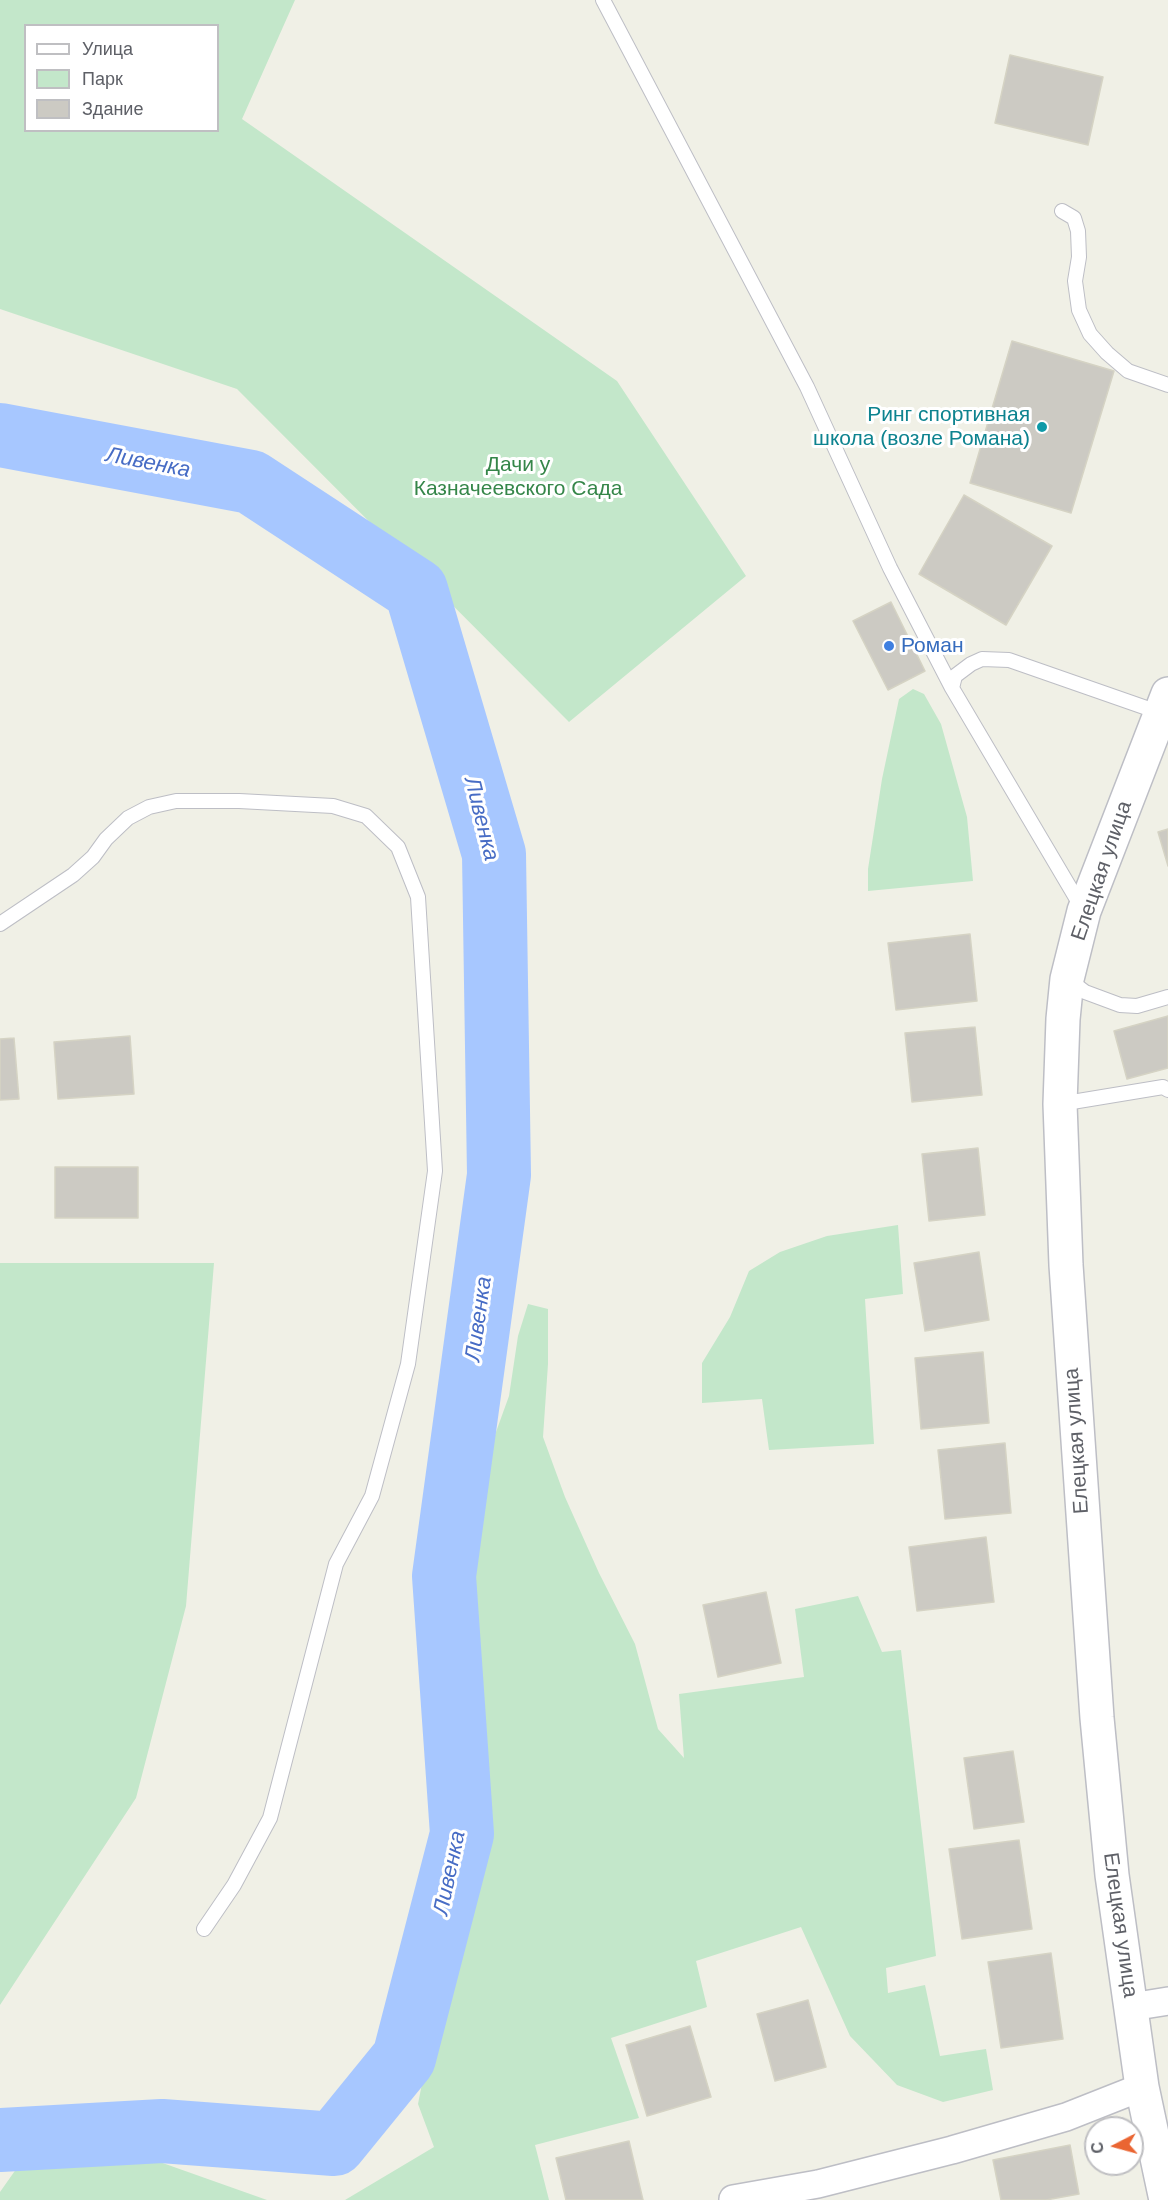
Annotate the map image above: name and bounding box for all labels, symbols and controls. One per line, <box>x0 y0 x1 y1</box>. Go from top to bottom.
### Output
legend <box>24 24 219 132</box>
text: Улица <box>82 39 133 59</box>
text: Парк <box>82 69 123 89</box>
text: Здание <box>82 99 143 119</box>
place label: Ринг спортивная школа (возле Романа) <box>813 402 1030 452</box>
marker: Ринг спортивная школа (возле Романа) <box>1035 420 1049 434</box>
water label: Ливенка <box>104 442 192 484</box>
park label: Дачи у Казначеевского Сада <box>414 452 622 502</box>
place label: Роман <box>901 633 963 659</box>
marker: Роман <box>882 639 896 653</box>
water label: Ливенка <box>458 774 504 864</box>
street label: Елецкая улица <box>1066 798 1138 944</box>
water label: Ливенка <box>460 1275 498 1363</box>
street label: Елецкая улица <box>1059 1367 1095 1515</box>
water label: Ливенка <box>428 1829 472 1917</box>
street label: Елецкая улица <box>1097 1851 1143 1999</box>
north arrow <box>1084 2116 1144 2176</box>
text: С <box>1089 2141 1107 2154</box>

